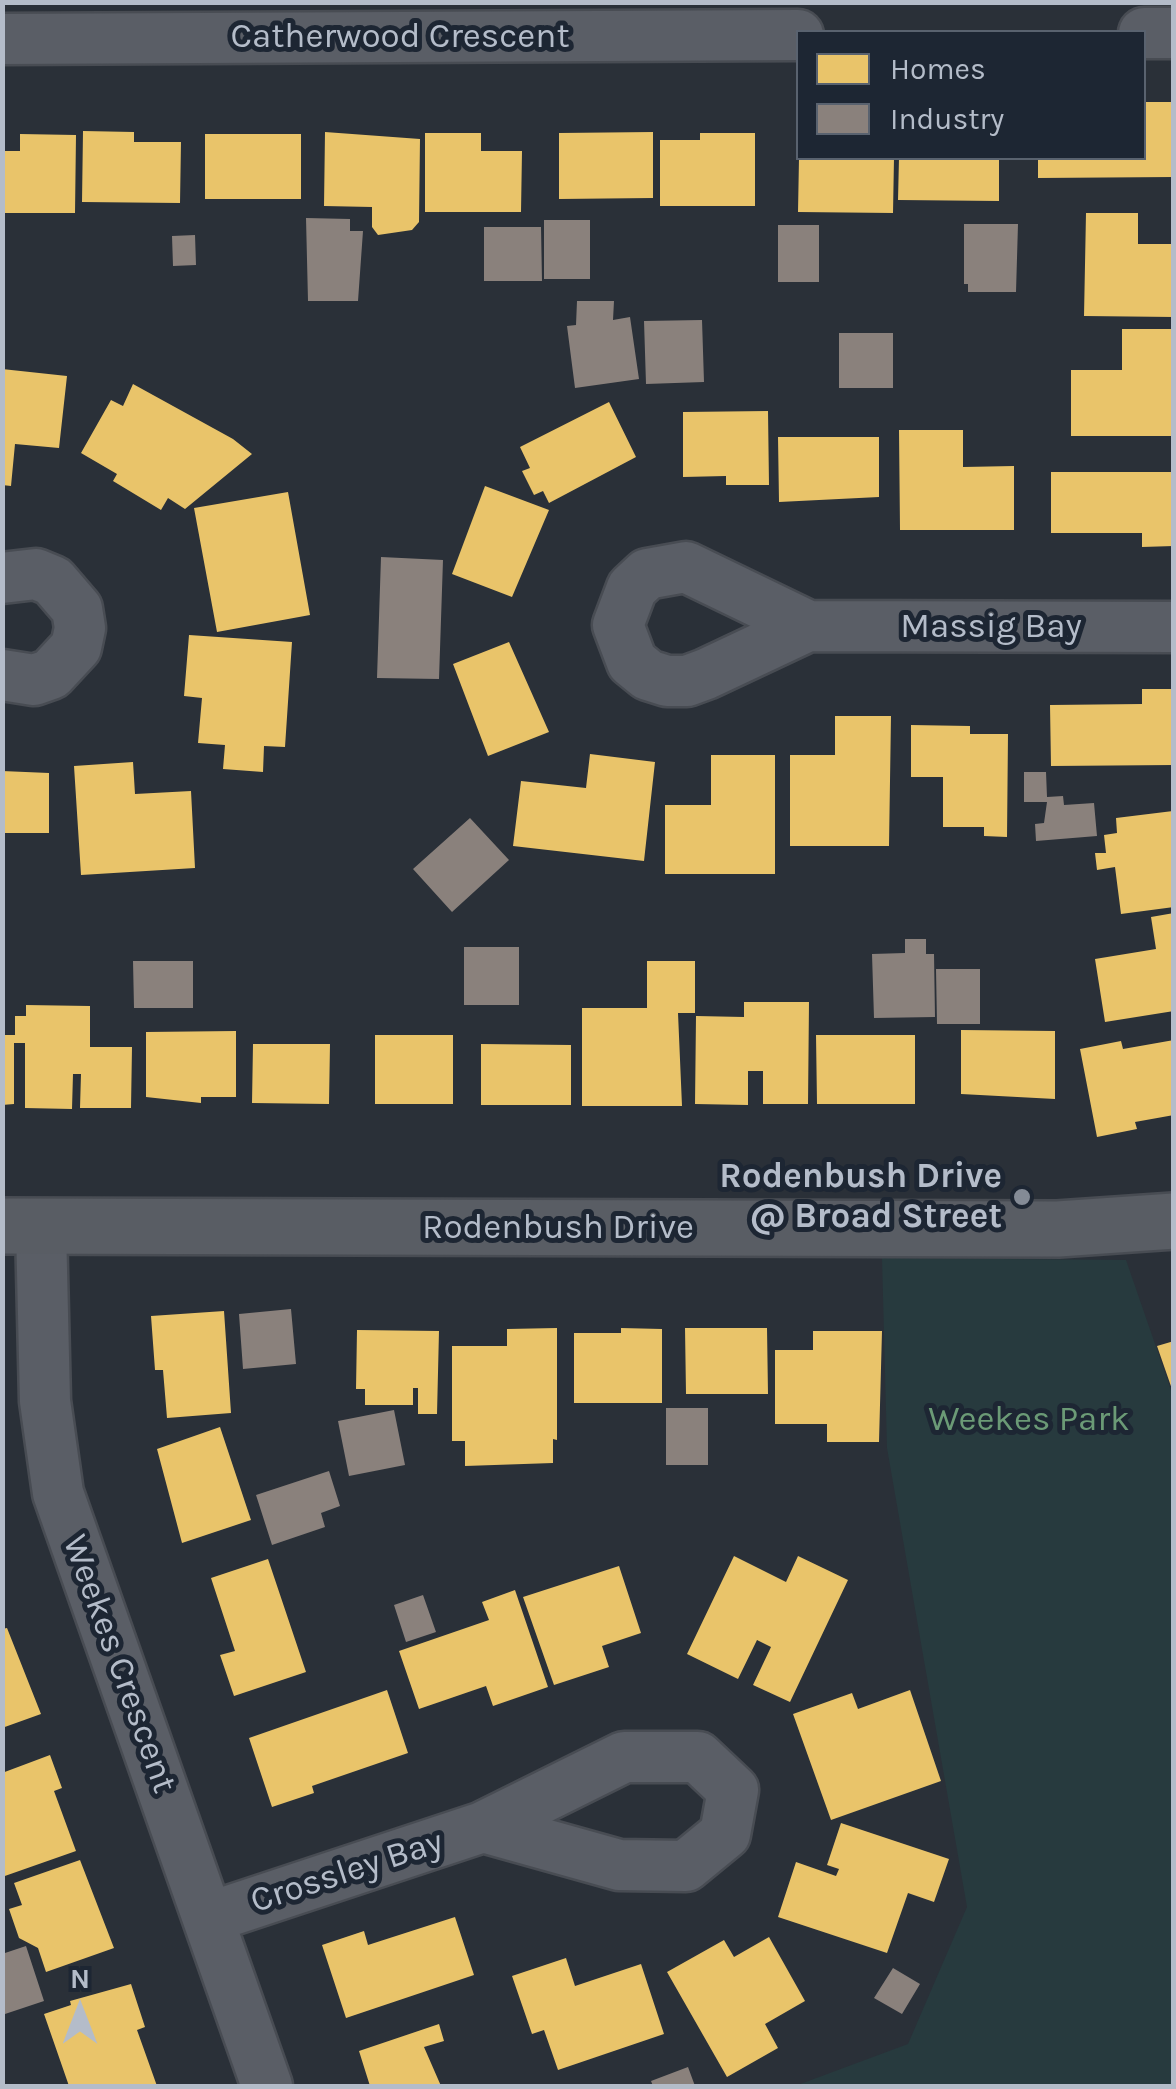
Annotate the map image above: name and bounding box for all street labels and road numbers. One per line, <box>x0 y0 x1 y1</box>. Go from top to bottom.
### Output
street label: Catherwood Crescent <box>230 16 570 58</box>
street label: Massig Bay <box>900 606 1082 648</box>
street label: Rodenbush Drive <box>422 1207 694 1249</box>
street label: Weekes Crescent <box>53 1529 185 1799</box>
street label: Crossley Bay <box>246 1821 448 1923</box>

